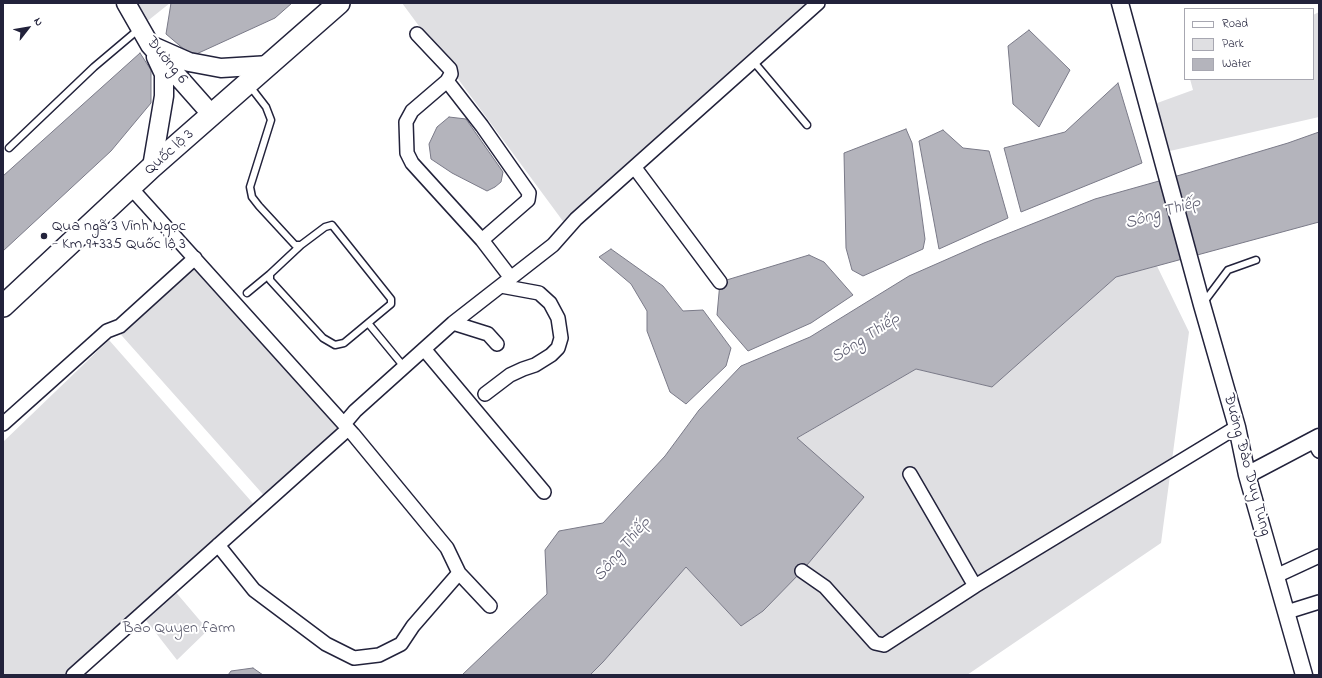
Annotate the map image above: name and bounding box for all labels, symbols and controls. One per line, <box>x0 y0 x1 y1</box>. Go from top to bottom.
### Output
north arrow <box>8 8 48 48</box>
legend <box>1184 8 1314 80</box>
text: N <box>30 15 47 29</box>
text: Road <box>1222 15 1248 33</box>
street label: Đường 6 <box>141 33 191 89</box>
text: Park <box>1222 35 1244 53</box>
text: Water <box>1222 55 1251 73</box>
street label: Quốc lộ 3 <box>141 126 199 180</box>
water label: Sông Thiếp <box>1123 193 1203 235</box>
place label: Qua ngã 3 Vĩnh Ngọc - Km 9+335 Quốc lộ 3 <box>52 217 186 255</box>
marker: Qua ngã 3 Vĩnh Ngọc - Km 9+335 Quốc lộ 3 <box>39 231 49 241</box>
water label: Sông Thiếp <box>828 309 904 369</box>
street label: Đường Đào Duy Tùng <box>1218 392 1274 538</box>
water label: Sông Thiếp <box>590 514 656 586</box>
park label: Bao Quyen farm <box>123 619 235 639</box>

